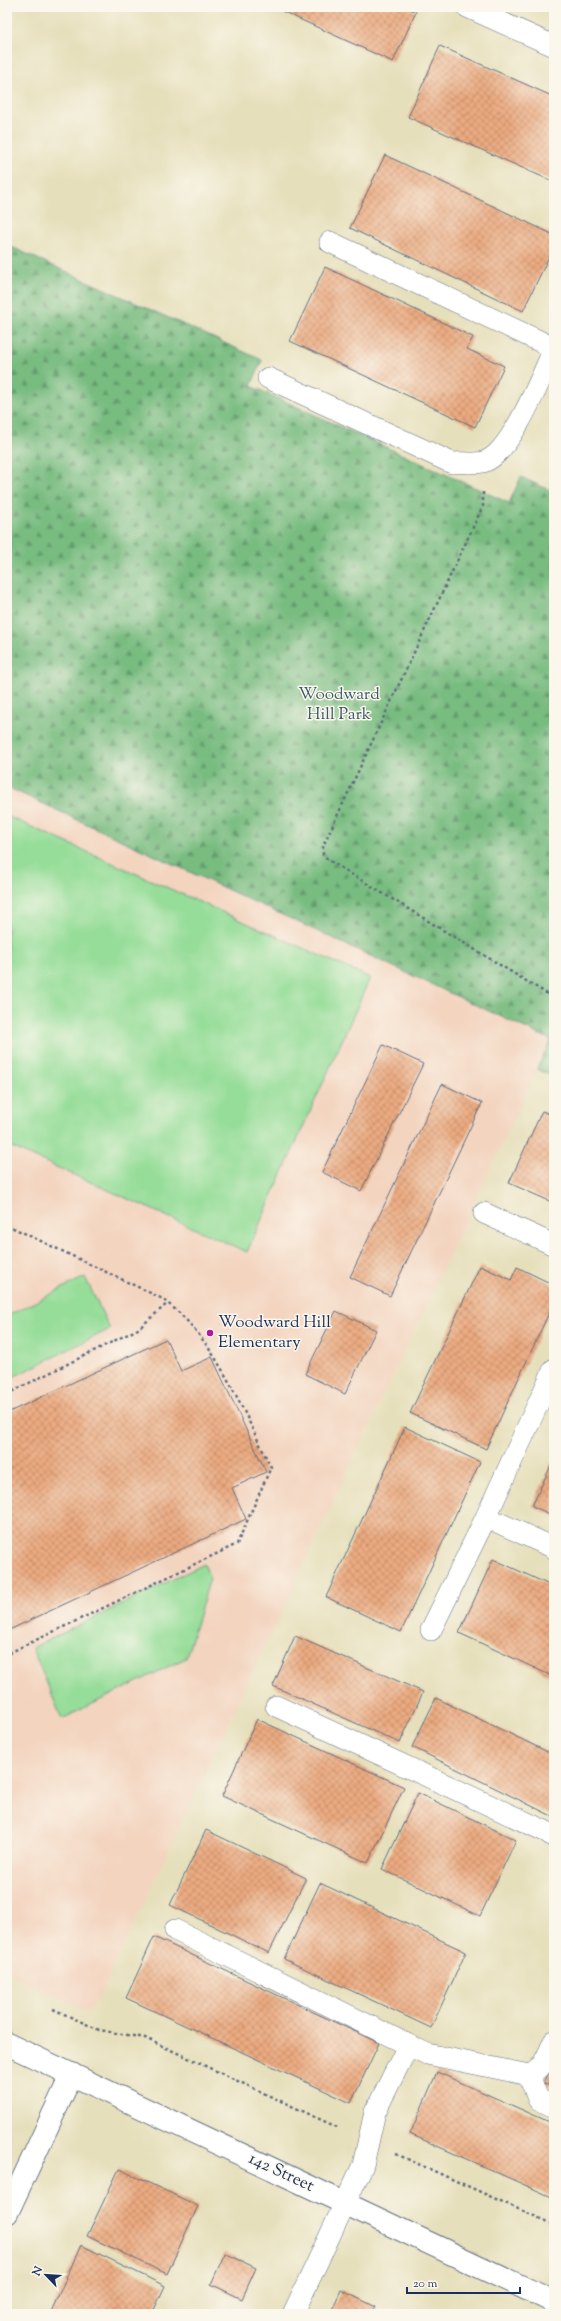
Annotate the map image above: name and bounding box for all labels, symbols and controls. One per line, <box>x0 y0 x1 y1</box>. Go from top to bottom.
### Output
park label: Woodward Hill Park <box>298 683 380 727</box>
place label: Woodward Hill Elementary <box>218 1311 331 1355</box>
marker: Woodward Hill Elementary <box>205 1328 215 1338</box>
street label: 142 Street <box>244 2147 318 2199</box>
north arrow <box>26 2255 66 2295</box>
text: N <box>28 2264 47 2279</box>
scale bar <box>407 2269 520 2295</box>
text: 20 m <box>413 2275 438 2293</box>

